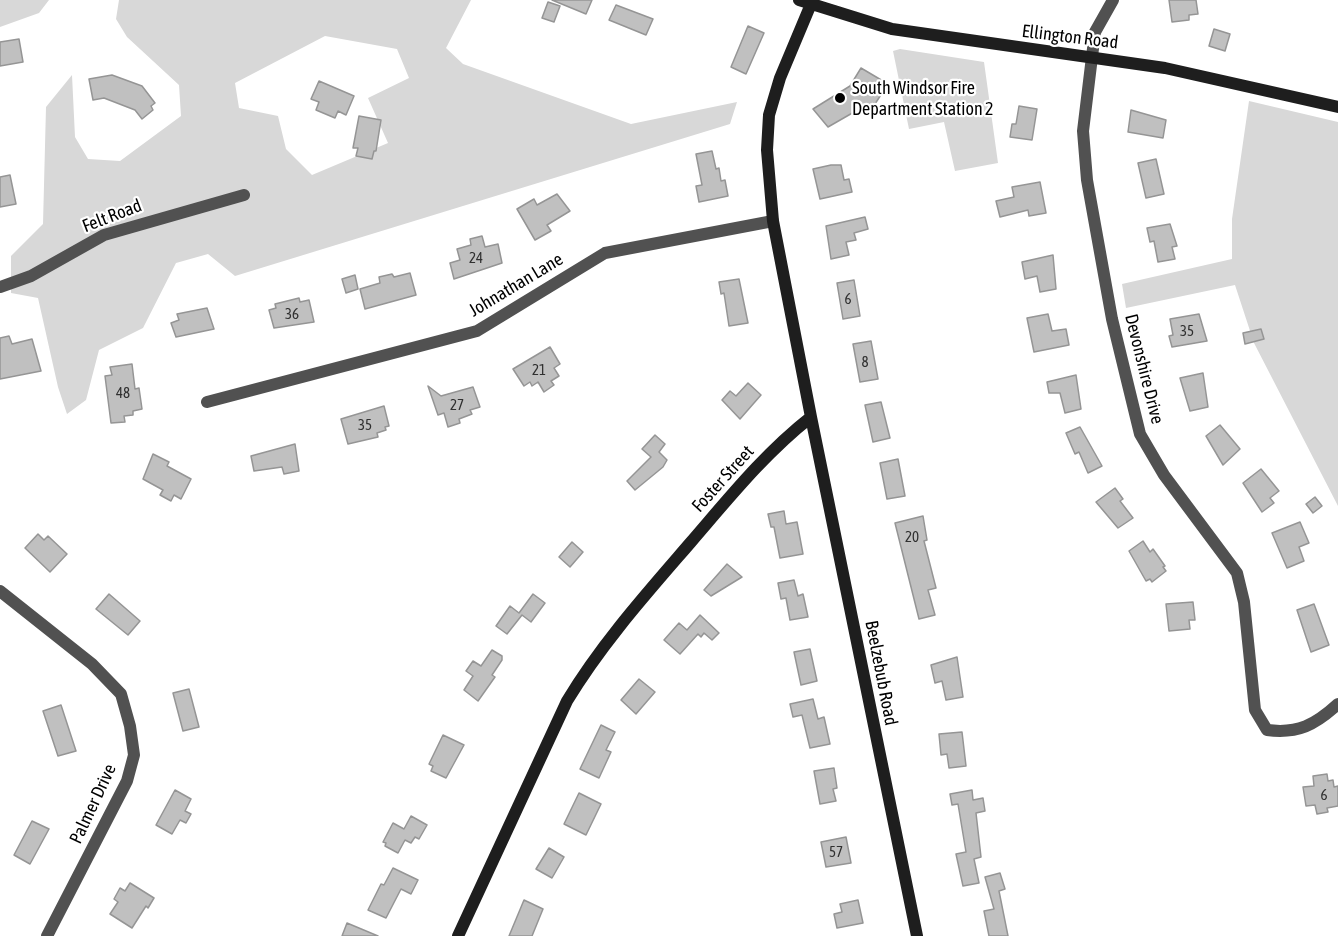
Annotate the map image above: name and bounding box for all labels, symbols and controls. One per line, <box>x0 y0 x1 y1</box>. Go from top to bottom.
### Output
street label: Ellington Road <box>1021 20 1119 54</box>
place label: South Windsor Fire Department Station 2 <box>852 77 994 119</box>
marker: South Windsor Fire Department Station 2 <box>833 91 847 105</box>
street label: Felt Road <box>79 195 145 237</box>
street label: Johnathan Lane <box>465 249 567 321</box>
house number: 24 <box>469 249 483 267</box>
house number: 6 <box>844 290 852 308</box>
house number: 36 <box>285 305 299 323</box>
street label: Devonshire Drive <box>1120 312 1168 426</box>
house number: 35 <box>1180 322 1194 340</box>
house number: 8 <box>861 353 869 371</box>
house number: 21 <box>532 361 546 379</box>
house number: 48 <box>116 384 130 402</box>
house number: 27 <box>450 396 464 414</box>
house number: 35 <box>358 416 372 434</box>
street label: Foster Street <box>687 441 759 517</box>
house number: 20 <box>905 528 919 546</box>
street label: Beelzebub Road <box>860 619 902 727</box>
street label: Palmer Drive <box>65 761 121 847</box>
house number: 6 <box>1320 786 1328 804</box>
house number: 57 <box>829 843 843 861</box>

